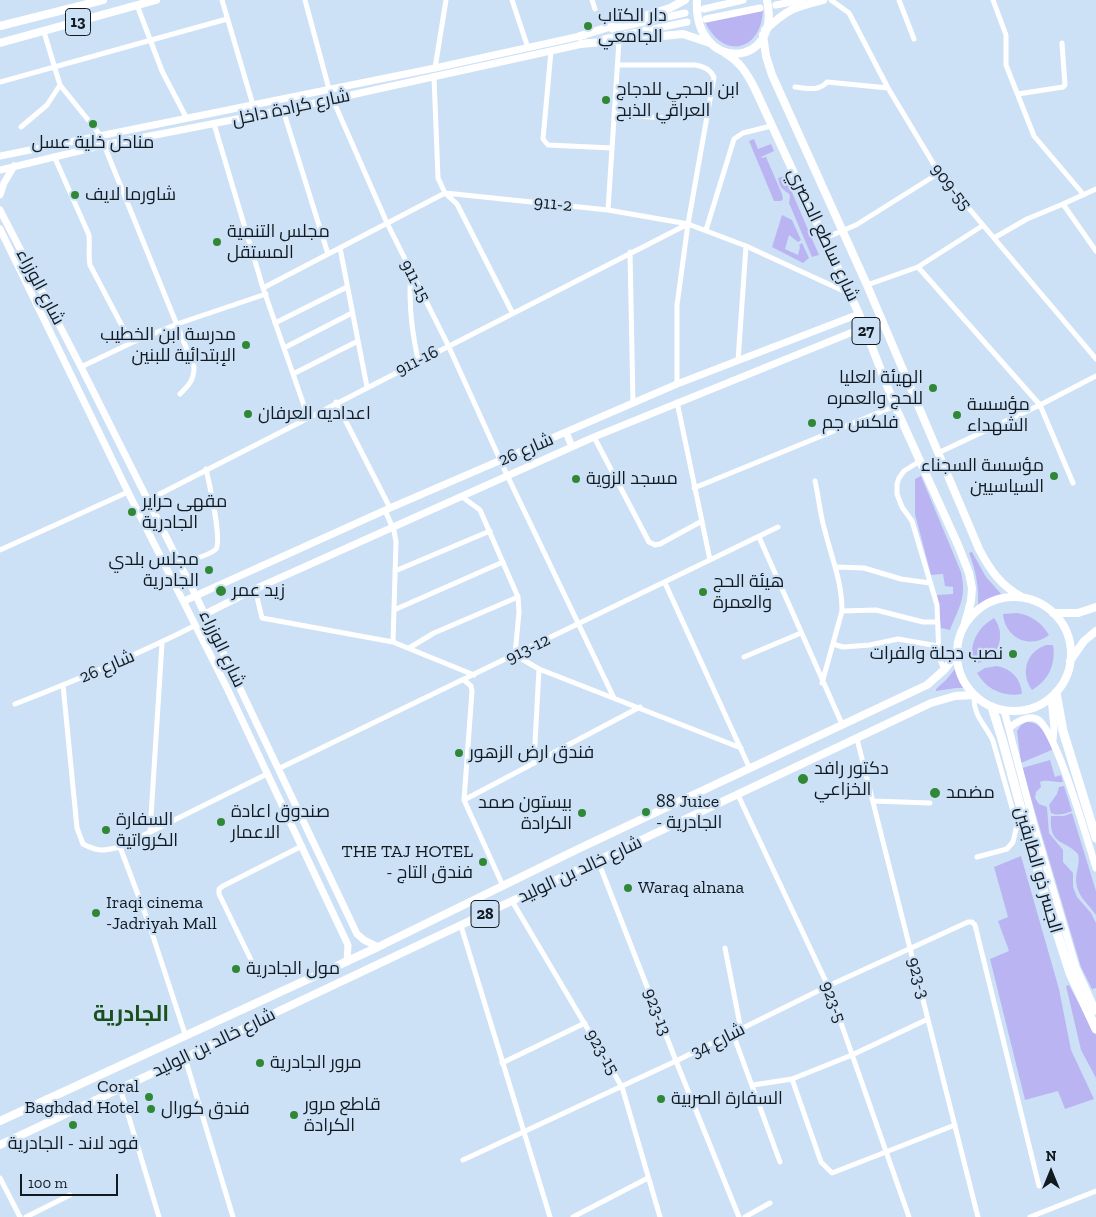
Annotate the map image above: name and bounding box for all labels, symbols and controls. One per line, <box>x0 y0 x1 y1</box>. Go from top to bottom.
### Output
place label: دار الكتاب الجامعي <box>598 5 667 48</box>
road number: 13 <box>66 8 90 36</box>
marker: دار الكتاب الجامعي <box>582 20 594 32</box>
place label: ابن الحجي للدجاج العراقي الذبح <box>616 79 740 122</box>
street label: شارع كرادة داخل <box>230 85 352 131</box>
marker: ابن الحجي للدجاج العراقي الذبح <box>600 94 612 106</box>
marker: مناحل خلية عسل <box>87 118 99 130</box>
place label: مناحل خلية عسل <box>32 132 154 154</box>
street label: 909-55 <box>926 159 976 215</box>
street label: شارع ساطع الحصري <box>783 165 863 305</box>
place label: شاورما لايف <box>85 184 176 206</box>
marker: شاورما لايف <box>69 189 81 201</box>
street label: 911-2 <box>533 191 573 217</box>
place label: مجلس التنمية المستقل <box>227 221 330 264</box>
marker: مجلس التنمية المستقل <box>211 236 223 248</box>
street label: شارع الوزراء <box>11 245 69 329</box>
street label: 911-15 <box>395 256 435 306</box>
road number: 27 <box>852 318 880 344</box>
place label: مدرسة ابن الخطيب الإبتدائية للبنين <box>100 324 236 366</box>
marker: مدرسة ابن الخطيب الإبتدائية للبنين <box>240 339 252 351</box>
street label: 911-16 <box>392 341 442 381</box>
place label: الهيئة العليا للحج والعمره <box>827 367 923 409</box>
marker: الهيئة العليا للحج والعمره <box>927 382 939 394</box>
place label: مؤسسة الشهداء <box>967 394 1030 436</box>
place label: اعداديه العرفان <box>258 403 371 425</box>
marker: اعداديه العرفان <box>242 408 254 420</box>
marker: مؤسسة الشهداء <box>951 409 963 421</box>
place label: فلكس جم <box>822 412 899 434</box>
marker: فلكس جم <box>806 417 818 429</box>
street label: شارع 26 <box>495 429 557 471</box>
place label: مؤسسة السجناء السياسيين <box>921 455 1044 498</box>
place label: مسجد الزوية <box>586 468 678 490</box>
marker: مؤسسة السجناء السياسيين <box>1048 470 1060 482</box>
marker: مسجد الزوية <box>570 473 582 485</box>
place label: مقهى حراير الجادرية <box>142 491 227 534</box>
marker: مقهى حراير الجادرية <box>126 506 138 518</box>
place label: مجلس بلدي الجادرية <box>108 549 199 592</box>
marker: مجلس بلدي الجادرية <box>203 564 215 576</box>
place label: هيئة الحج والعمرة <box>713 571 784 614</box>
place label: زيد عمر <box>232 580 285 602</box>
marker: زيد عمر <box>214 584 228 598</box>
marker: هيئة الحج والعمرة <box>697 586 709 598</box>
street label: شارع الوزراء <box>194 607 250 691</box>
street label: 913-12 <box>502 629 554 669</box>
place label: نصب دجلة والفرات <box>870 643 1003 665</box>
street label: شارع 26 <box>76 646 138 688</box>
marker: نصب دجلة والفرات <box>1007 648 1019 660</box>
place label: فندق ارض الزهور <box>469 742 594 764</box>
marker: فندق ارض الزهور <box>453 747 465 759</box>
place label: دكتور رافد الخزاعي <box>814 758 889 801</box>
marker: دكتور رافد الخزاعي <box>796 772 810 786</box>
place label: مضمد <box>946 782 995 804</box>
marker: مضمد <box>928 786 942 800</box>
place label: 88 Juice - الجادرية <box>656 791 722 834</box>
place label: بيستون صمد الكرادة <box>478 792 572 834</box>
place label: صندوق اعادة الاعمار <box>231 801 330 844</box>
street label: الجسر ذو الطابقين <box>1010 804 1066 936</box>
marker: 88 Juice - الجادرية <box>640 806 652 818</box>
marker: بيستون صمد الكرادة <box>576 807 588 819</box>
place label: السفارة الكرواتية <box>116 809 178 852</box>
marker: صندوق اعادة الاعمار <box>215 816 227 828</box>
marker: السفارة الكرواتية <box>100 824 112 836</box>
street label: شارع خالد بن الوليد <box>515 832 645 908</box>
place label: THE TAJ HOTEL - فندق التاج <box>341 841 473 884</box>
marker: THE TAJ HOTEL - فندق التاج <box>477 856 489 868</box>
place label: Waraq alnana <box>638 877 744 899</box>
marker: Waraq alnana <box>622 882 634 894</box>
place label: Iraqi cinema -Jadriyah Mall <box>106 892 217 934</box>
road number: 28 <box>471 901 499 928</box>
marker: Iraqi cinema -Jadriyah Mall <box>90 907 102 919</box>
street label: 923-3 <box>902 955 934 1001</box>
place label: مول الجادرية <box>246 958 340 980</box>
marker: مول الجادرية <box>230 963 242 975</box>
street label: 923-5 <box>816 978 850 1026</box>
street label: 923-13 <box>638 985 676 1039</box>
district label: الجادرية <box>93 1002 169 1028</box>
street label: شارع خالد بن الوليد <box>149 1004 279 1082</box>
street label: شارع 34 <box>687 1019 749 1063</box>
street label: 923-15 <box>580 1025 624 1079</box>
place label: مرور الجادرية <box>270 1052 362 1074</box>
marker: مرور الجادرية <box>254 1057 266 1069</box>
place label: Coral Baghdad Hotel <box>25 1076 139 1118</box>
place label: السفارة الصربية <box>671 1088 783 1110</box>
marker: Coral Baghdad Hotel <box>143 1091 155 1103</box>
marker: السفارة الصربية <box>655 1093 667 1105</box>
place label: قاطع مرور الكرادة <box>304 1094 381 1136</box>
place label: فندق كورال <box>161 1098 250 1120</box>
marker: فندق كورال <box>145 1103 157 1115</box>
marker: قاطع مرور الكرادة <box>288 1109 300 1121</box>
marker: فود لاند - الجادرية <box>67 1119 79 1131</box>
place label: فود لاند - الجادرية <box>8 1133 138 1155</box>
north arrow <box>1026 1147 1076 1197</box>
text: N <box>1046 1148 1056 1165</box>
scale bar <box>22 1164 120 1196</box>
text: 100 m <box>28 1174 67 1192</box>

